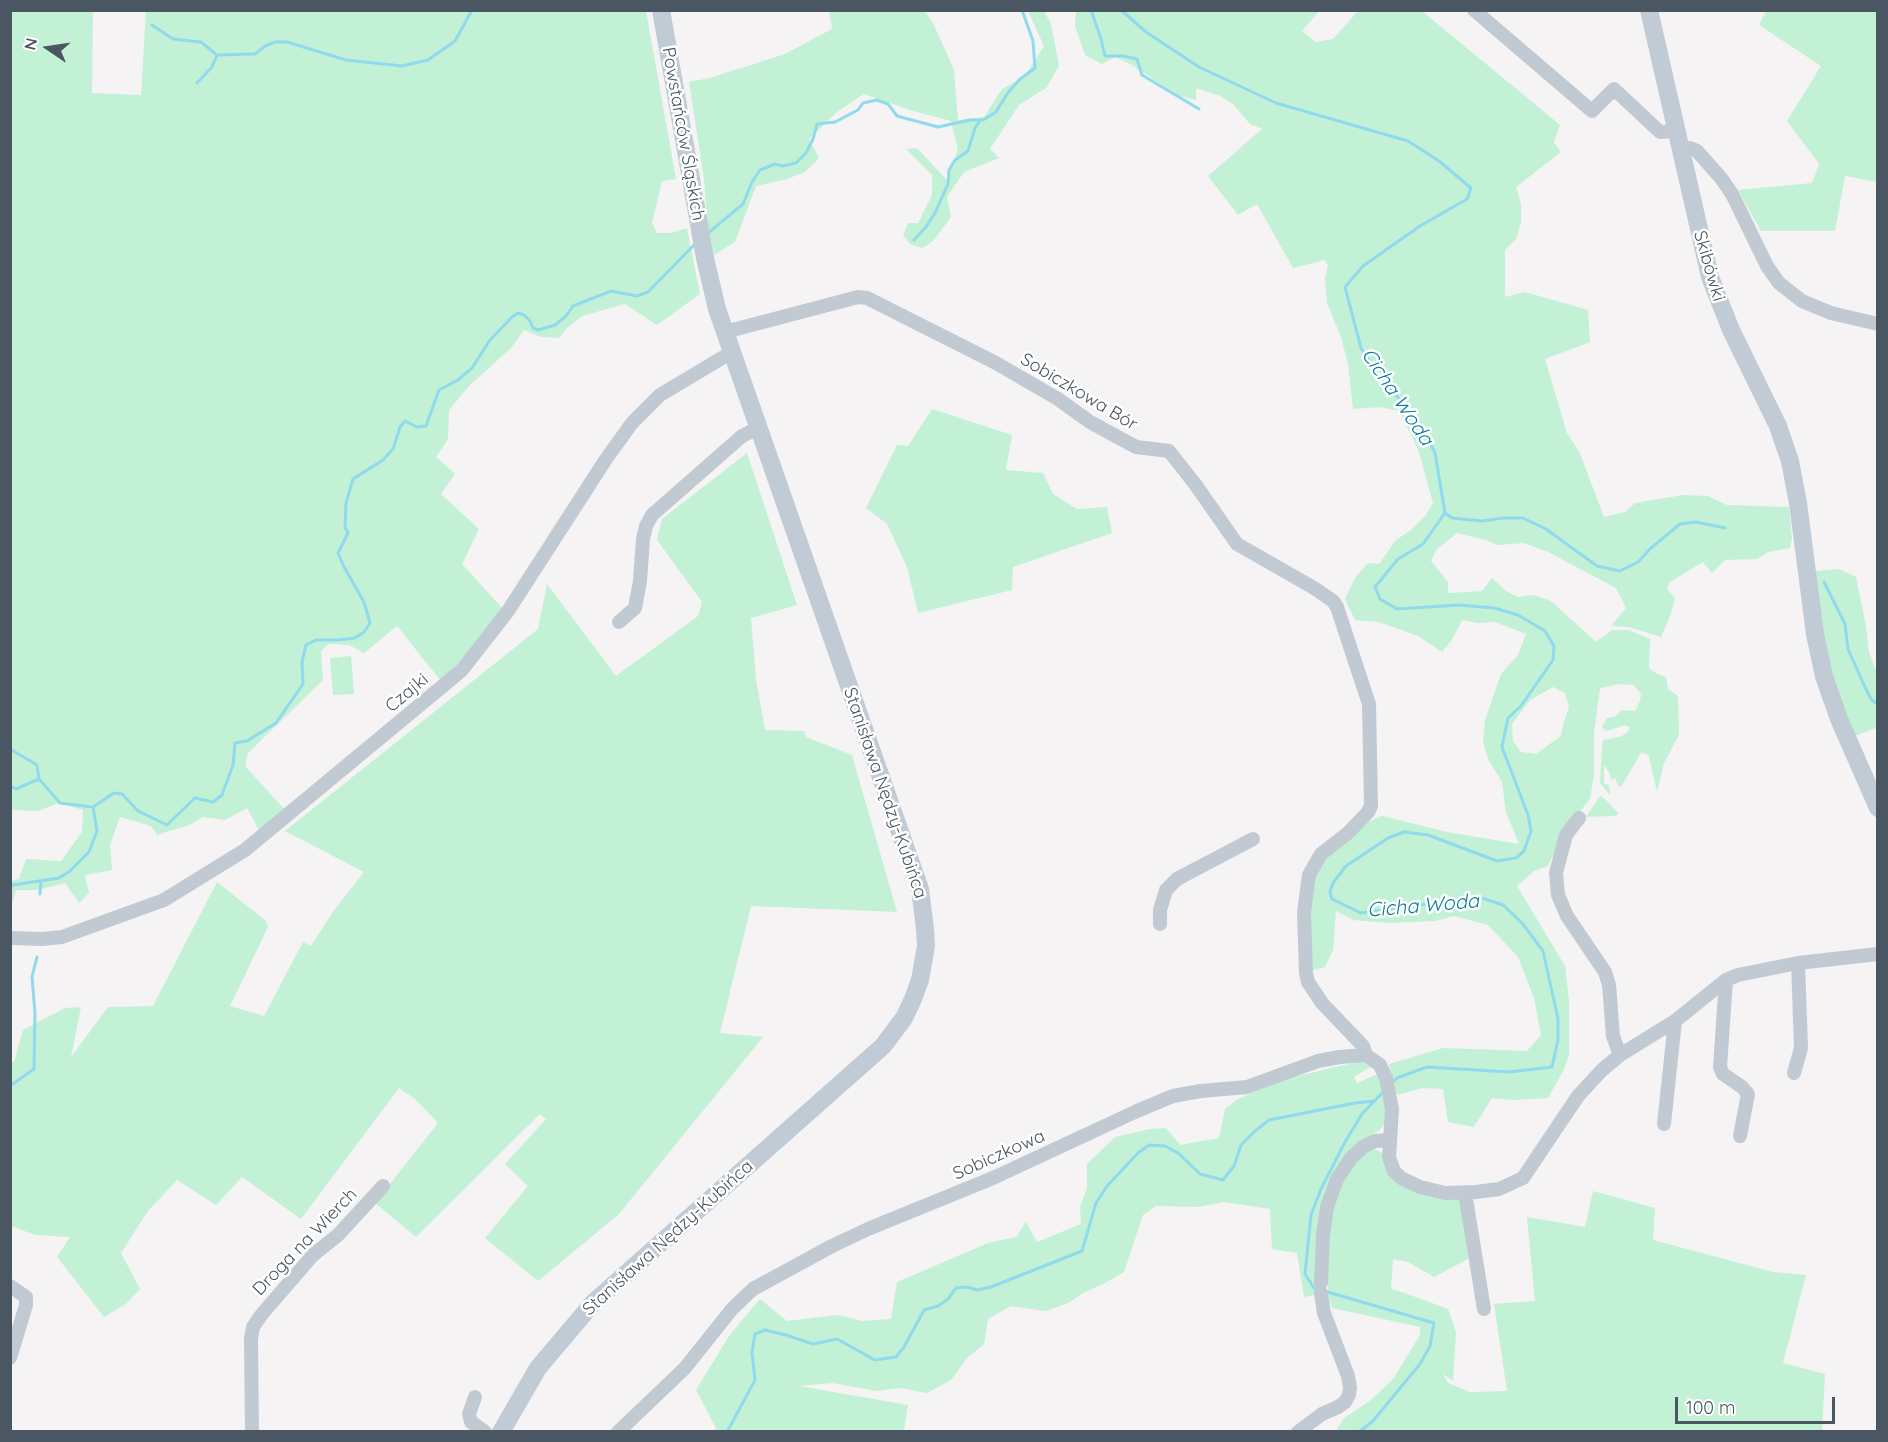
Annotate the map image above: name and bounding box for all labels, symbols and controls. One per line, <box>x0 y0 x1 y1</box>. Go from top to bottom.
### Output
north arrow <box>18 18 78 78</box>
text: N <box>19 36 42 52</box>
street label: Powstańców Śląskich <box>657 45 709 223</box>
street label: Skibówki <box>1689 228 1729 304</box>
water label: Cicha Woda <box>1356 344 1438 450</box>
street label: Sobiczkowa Bór <box>1017 349 1141 435</box>
street label: Czajki <box>381 669 433 717</box>
street label: Stanisława Nędzy-Kubińca <box>839 685 931 901</box>
water label: Cicha Woda <box>1366 889 1480 923</box>
street label: Sobiczkowa <box>950 1125 1048 1185</box>
street label: Stanisława Nędzy-Kubińca <box>578 1156 758 1320</box>
street label: Droga na Wierch <box>248 1184 362 1300</box>
scale bar <box>1678 1385 1838 1423</box>
text: 100 m <box>1686 1396 1735 1419</box>

